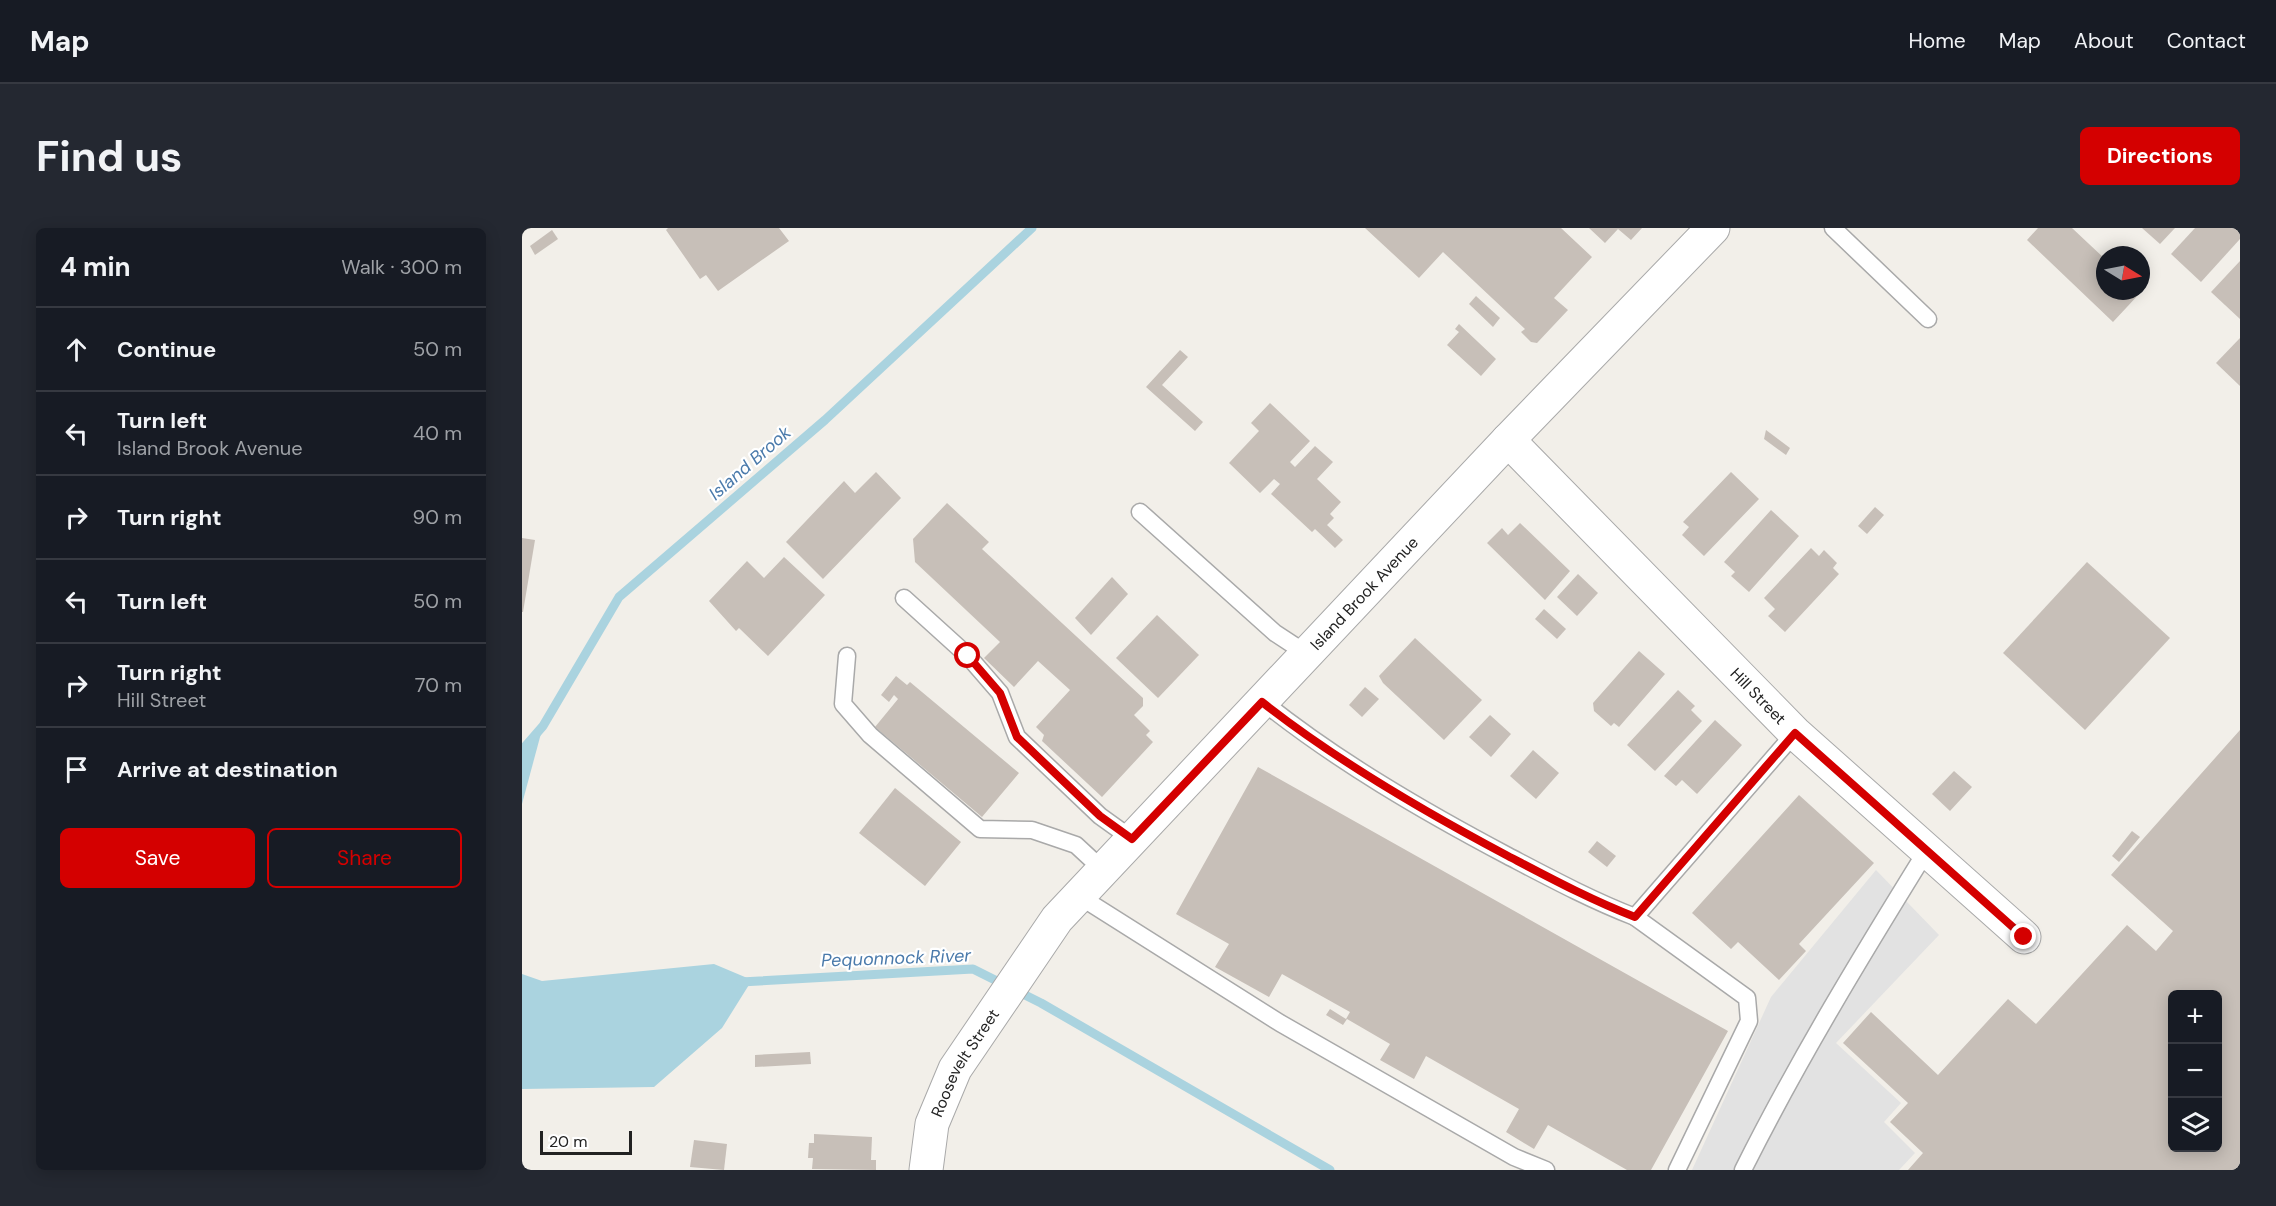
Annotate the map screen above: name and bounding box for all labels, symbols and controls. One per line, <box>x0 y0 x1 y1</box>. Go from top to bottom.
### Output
text: Map <box>30 23 90 60</box>
text: Home <box>1908 27 1966 55</box>
text: Map <box>1999 27 2041 55</box>
text: About <box>2074 27 2134 55</box>
text: Contact <box>2167 27 2246 55</box>
button: Directions <box>2080 127 2240 185</box>
text: Find us <box>36 129 182 184</box>
north arrow <box>2096 246 2150 300</box>
text: 4 min <box>60 250 131 284</box>
text: Walk · 300 m <box>341 254 462 280</box>
icon: ahead <box>60 333 93 366</box>
text: Continue <box>117 335 216 364</box>
text: 50 m <box>413 336 462 362</box>
text: Turn left <box>117 406 207 435</box>
icon: left <box>60 417 93 450</box>
text: 40 m <box>413 420 462 446</box>
water label: Island Brook <box>704 420 797 505</box>
text: Island Brook Avenue <box>117 435 303 461</box>
icon: right <box>60 501 93 534</box>
text: Turn right <box>117 503 222 532</box>
text: 90 m <box>413 504 462 530</box>
street label: Island Brook Avenue <box>1306 532 1423 655</box>
icon: left <box>60 585 93 618</box>
text: Turn left <box>117 587 207 616</box>
text: 50 m <box>413 588 462 614</box>
route start <box>954 642 980 668</box>
text: Turn right <box>117 658 222 687</box>
street label: Hill Street <box>1726 663 1791 729</box>
icon: right <box>60 669 93 702</box>
text: 70 m <box>415 672 462 698</box>
text: Hill Street <box>117 687 206 713</box>
icon: arrive <box>60 753 93 786</box>
text: Arrive at destination <box>117 755 338 784</box>
button: Save <box>60 828 255 888</box>
button: Share <box>267 828 462 888</box>
route end <box>2010 923 2036 949</box>
water label: Pequonnock River <box>821 943 973 973</box>
map controls <box>2168 990 2222 1152</box>
button: + <box>2168 990 2222 1044</box>
street label: Roosevelt Street <box>926 1005 1004 1120</box>
button: − <box>2168 1044 2222 1098</box>
button: layers <box>2168 1098 2222 1152</box>
scale bar <box>540 1128 632 1156</box>
text: 20 m <box>549 1131 588 1152</box>

